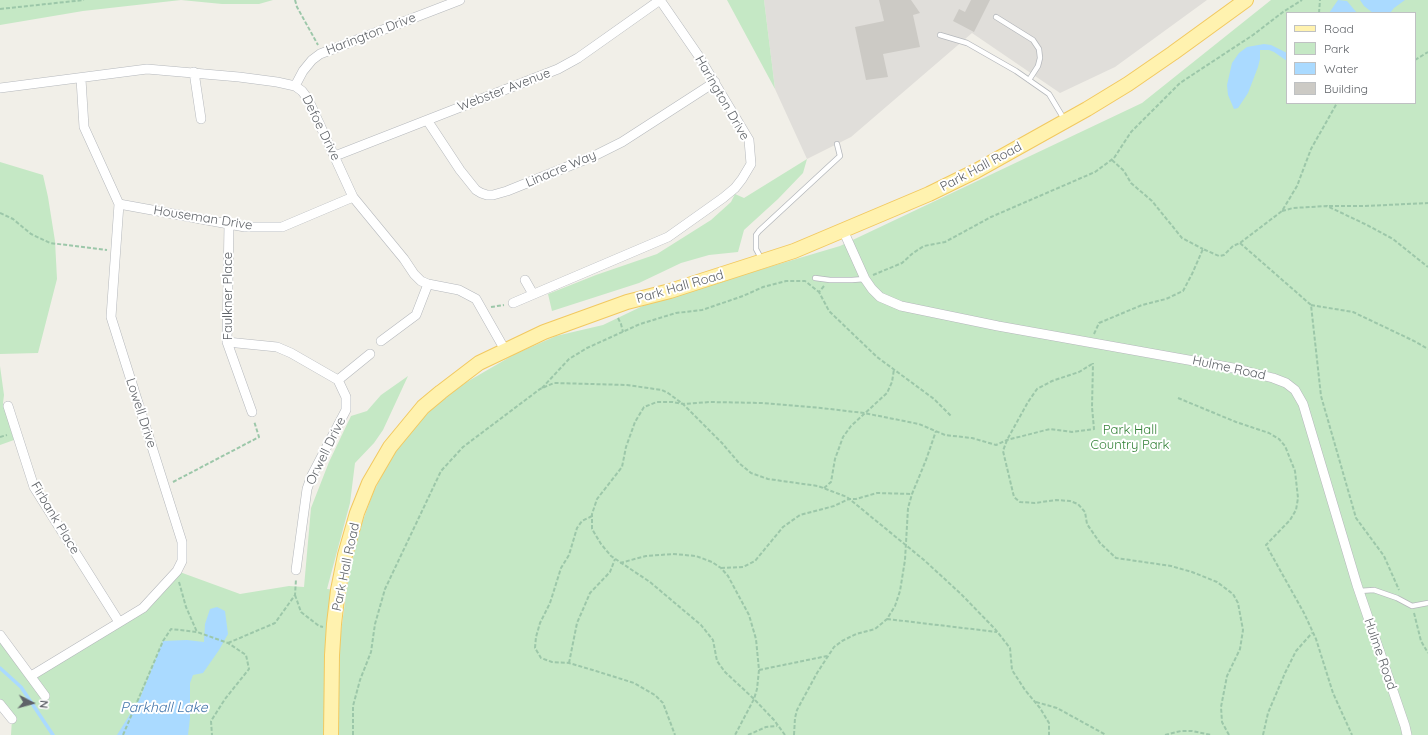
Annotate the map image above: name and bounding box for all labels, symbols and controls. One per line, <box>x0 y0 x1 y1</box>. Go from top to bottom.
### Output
street label: Harington Drive <box>324 10 418 58</box>
legend <box>1286 12 1416 104</box>
text: Road <box>1324 21 1354 36</box>
text: Park <box>1324 41 1349 56</box>
street label: Harington Drive <box>691 53 753 143</box>
text: Water <box>1324 61 1358 76</box>
street label: Webster Avenue <box>455 65 553 115</box>
text: Building <box>1324 81 1368 96</box>
street label: Defoe Drive <box>298 93 344 163</box>
street label: Park Hall Road <box>938 139 1024 195</box>
street label: Linacre Way <box>523 147 599 191</box>
street label: Houseman Drive <box>152 202 254 234</box>
street label: Faulkner Place <box>220 252 236 340</box>
street label: Park Hall Road <box>635 267 725 307</box>
street label: Hulme Road <box>1191 353 1267 383</box>
street label: Lowell Drive <box>122 376 160 450</box>
street label: Orwell Drive <box>303 415 349 487</box>
park label: Park Hall Country Park <box>1090 422 1170 453</box>
street label: Firbank Place <box>27 479 83 557</box>
street label: Park Hall Road <box>329 521 363 613</box>
street label: Hulme Road <box>1360 616 1400 692</box>
north arrow <box>12 683 52 723</box>
text: N <box>37 699 51 709</box>
water label: Parkhall Lake <box>120 700 208 716</box>

